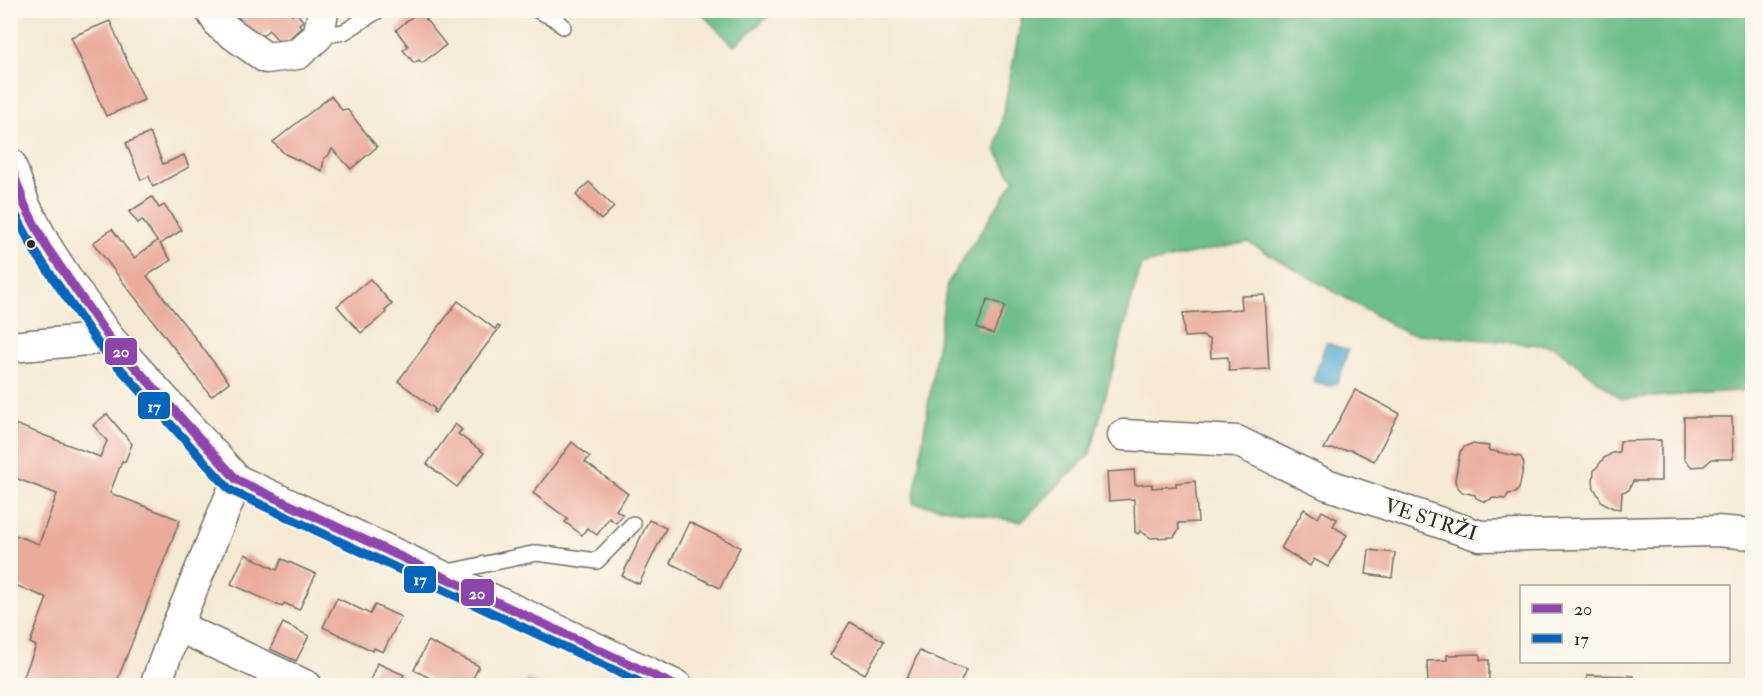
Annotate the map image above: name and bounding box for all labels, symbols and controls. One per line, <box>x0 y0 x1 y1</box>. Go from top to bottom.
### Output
unlabelled marker <box>25 238 37 250</box>
line badge: 20 <box>104 337 138 366</box>
text: 20 <box>113 342 129 362</box>
line badge: 17 <box>137 391 171 420</box>
text: 17 <box>147 397 161 417</box>
street label: VE STRŽI <box>1381 492 1481 546</box>
line badge: 17 <box>403 565 437 594</box>
text: 17 <box>413 570 427 590</box>
line badge: 20 <box>460 578 495 607</box>
text: 20 <box>469 584 485 604</box>
legend <box>1520 585 1730 663</box>
text: 20 <box>1574 598 1592 621</box>
text: 17 <box>1574 628 1589 651</box>

